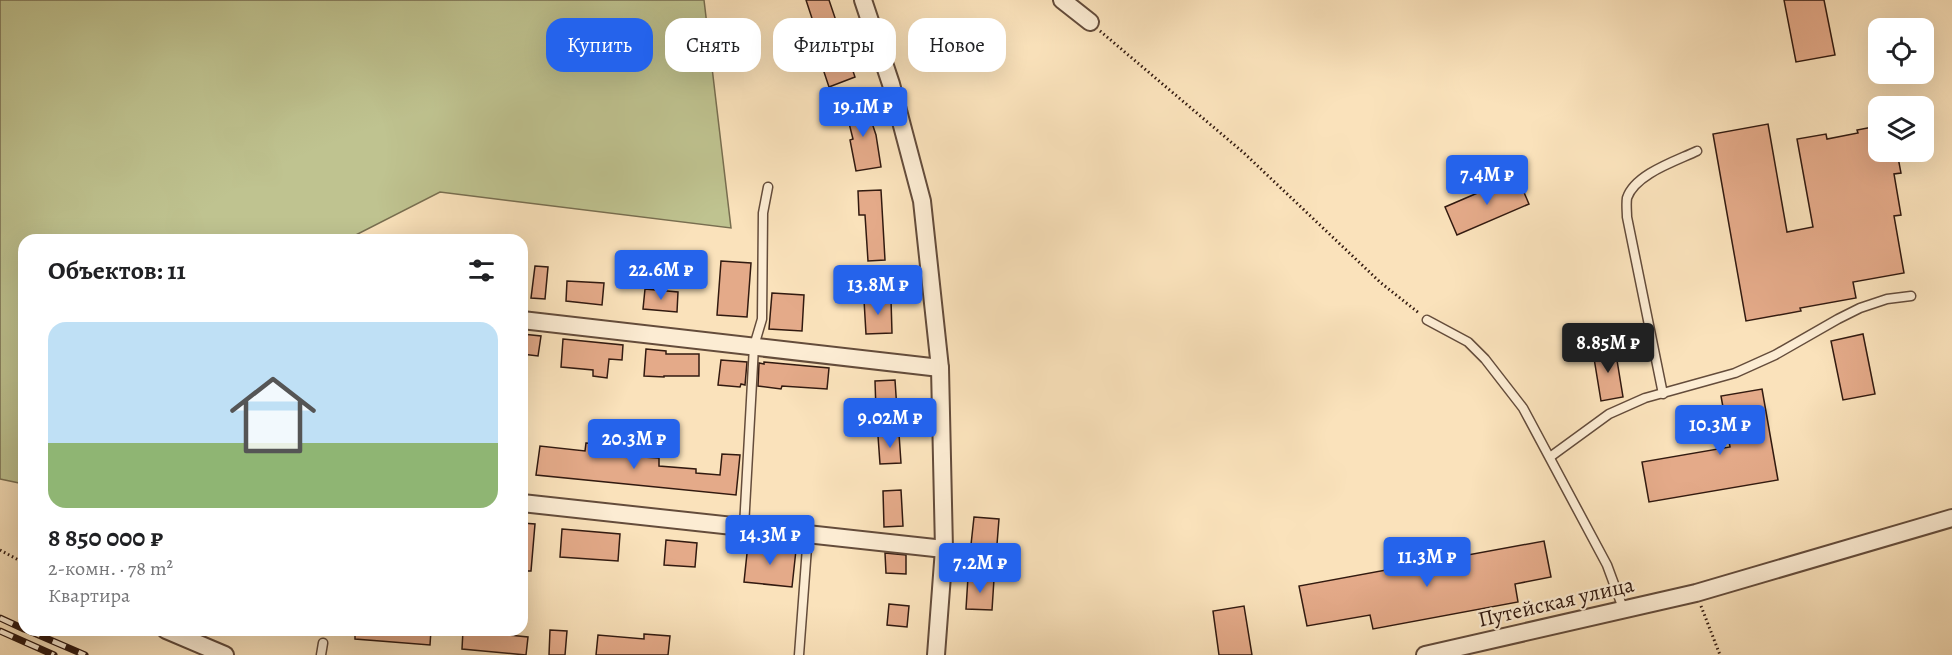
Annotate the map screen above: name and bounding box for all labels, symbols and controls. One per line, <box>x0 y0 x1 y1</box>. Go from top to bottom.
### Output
chip: Купить <box>546 18 653 72</box>
chip: Снять <box>665 18 761 72</box>
chip: Фильтры <box>773 18 896 72</box>
chip: Новое <box>908 18 1006 72</box>
map controls <box>1868 18 1934 162</box>
button: locate <box>1868 18 1934 84</box>
pin: 19.1M ₽ <box>808 87 918 138</box>
text: 19.1M ₽ <box>833 93 893 120</box>
button: layers <box>1868 96 1934 162</box>
pin: 7.4M ₽ <box>1438 155 1536 206</box>
text: 7.4M ₽ <box>1460 161 1514 188</box>
pin: 22.6M ₽ <box>606 250 716 301</box>
text: Объектов: 11 <box>48 253 186 288</box>
icon: filters <box>465 254 498 287</box>
text: 22.6M ₽ <box>629 256 693 283</box>
pin: 13.8M ₽ <box>823 265 933 316</box>
text: 13.8M ₽ <box>847 271 909 298</box>
pin: 8.85M ₽ <box>1553 323 1663 374</box>
text: 8.85M ₽ <box>1576 329 1640 356</box>
icon: home <box>219 361 327 469</box>
pin: 9.02M ₽ <box>835 398 945 449</box>
text: 9.02M ₽ <box>858 404 922 431</box>
pin: 10.3M ₽ <box>1665 405 1775 456</box>
text: 10.3M ₽ <box>1689 411 1751 438</box>
pin: 20.3M ₽ <box>579 419 689 470</box>
text: 20.3M ₽ <box>602 425 666 452</box>
pin: 14.3M ₽ <box>715 515 825 566</box>
text: 8 850 000 ₽ <box>48 520 163 555</box>
text: 14.3M ₽ <box>739 521 801 548</box>
pin: 11.3M ₽ <box>1372 537 1482 588</box>
pin: 7.2M ₽ <box>931 543 1029 594</box>
text: 11.3M ₽ <box>1398 543 1456 570</box>
text: 7.2M ₽ <box>953 549 1007 576</box>
text: 2-комн. · 78 m² <box>48 555 173 582</box>
street label: Путейская улица <box>1475 569 1638 635</box>
text: Квартира <box>48 582 130 609</box>

